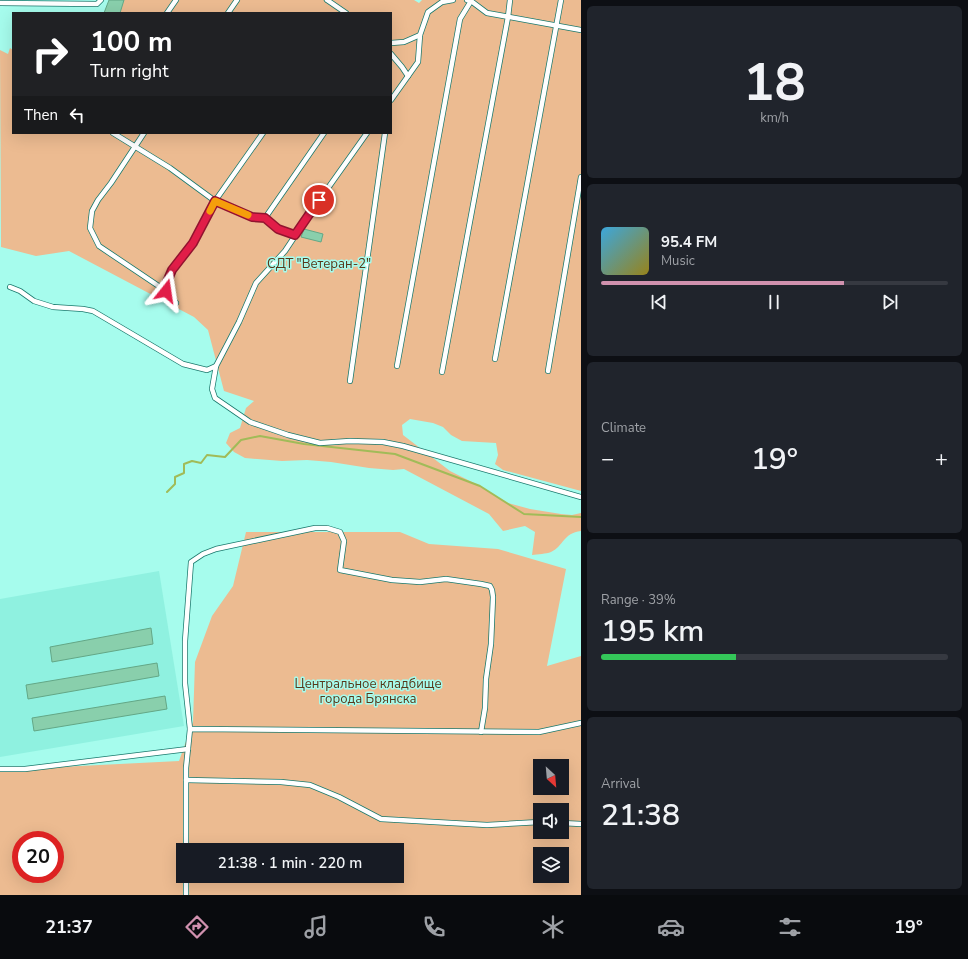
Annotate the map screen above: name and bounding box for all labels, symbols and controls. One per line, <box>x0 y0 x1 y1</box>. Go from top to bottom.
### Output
text: 100 m <box>90 23 173 61</box>
icon: right <box>24 28 76 80</box>
text: 18 <box>743 47 806 118</box>
text: Turn right <box>90 59 169 83</box>
icon: left <box>66 104 88 126</box>
text: Then <box>24 105 58 125</box>
text: km/h <box>760 109 789 127</box>
pin <box>302 183 336 217</box>
icon: arrive <box>308 189 330 211</box>
text: 95.4 FM <box>661 232 717 252</box>
text: Music <box>661 252 695 270</box>
park label: СДТ "Ветеран-2" <box>267 255 371 273</box>
position arrow <box>145 270 187 312</box>
icon: previous <box>648 291 670 313</box>
icon: pause <box>763 291 785 313</box>
icon: next <box>879 291 901 313</box>
text: Climate <box>601 419 646 437</box>
text: 19° <box>751 439 798 480</box>
text: − <box>601 444 614 474</box>
text: + <box>935 444 948 474</box>
text: Range · 39% <box>601 591 676 609</box>
text: 195 km <box>601 611 704 652</box>
park label: Центральное кладбище города Брянска <box>295 675 441 708</box>
north arrow <box>533 759 569 795</box>
map controls <box>533 759 569 883</box>
text: Arrival <box>601 775 640 793</box>
text: 21:38 <box>601 795 680 836</box>
button: sound <box>533 803 569 839</box>
speed limit sign: 20 <box>12 831 64 883</box>
button: layers <box>533 847 569 883</box>
text: 21:38 · 1 min · 220 m <box>218 853 362 873</box>
icon: directions <box>183 913 211 941</box>
icon: music <box>302 913 330 941</box>
icon: phone <box>420 913 448 941</box>
icon: climate <box>539 913 567 941</box>
icon: car <box>657 913 685 941</box>
icon: filters <box>776 913 804 941</box>
text: 21:37 <box>45 915 93 939</box>
text: 19° <box>894 915 923 939</box>

